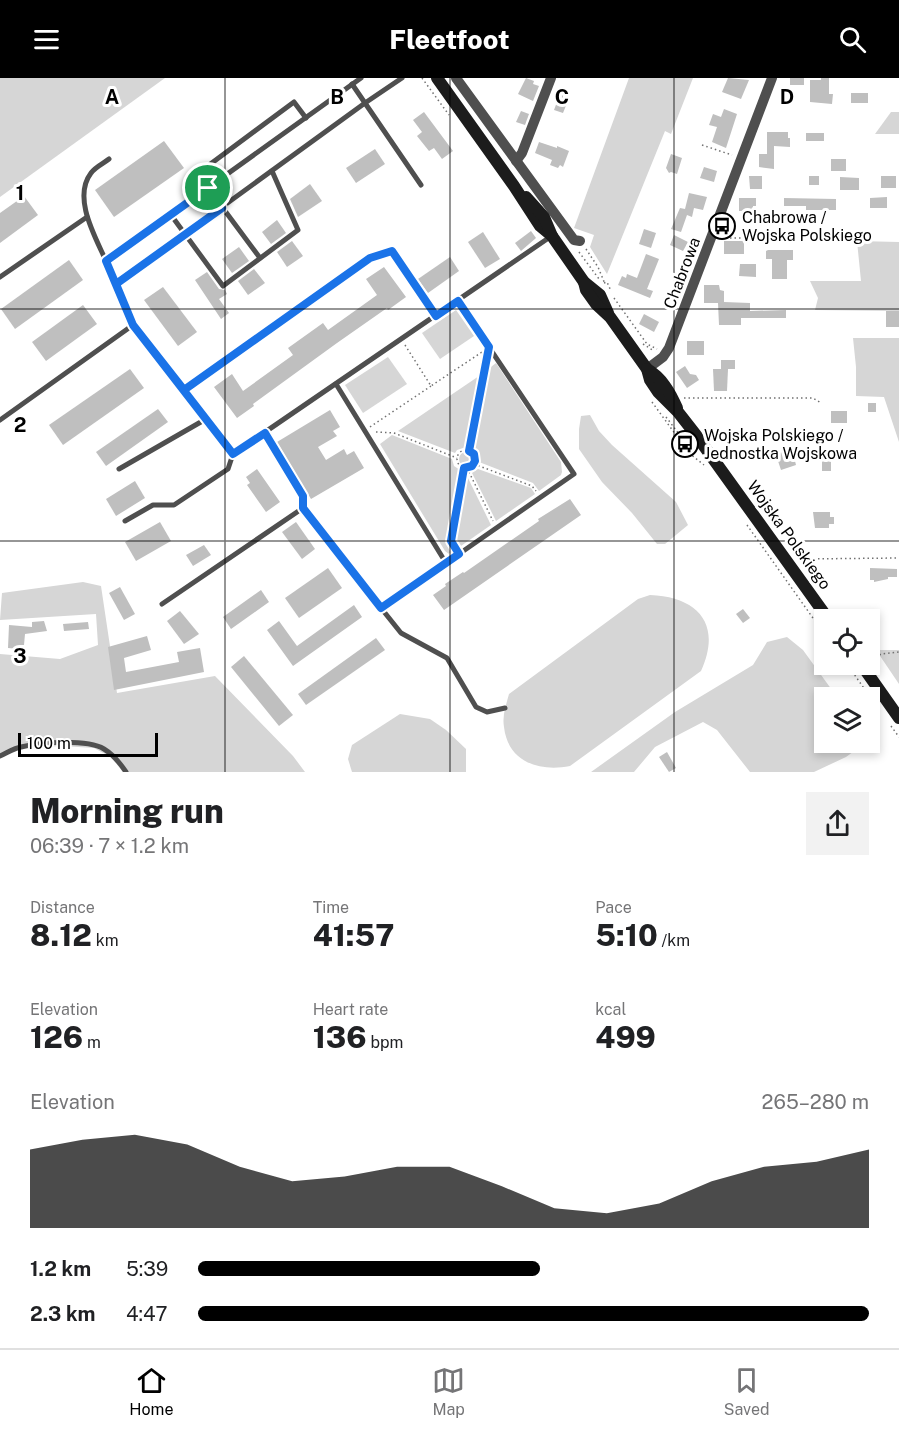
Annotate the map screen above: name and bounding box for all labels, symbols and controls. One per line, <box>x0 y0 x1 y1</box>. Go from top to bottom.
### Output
icon: menu <box>30 23 63 56</box>
text: Fleetfoot <box>389 23 510 55</box>
icon: search <box>836 23 869 56</box>
text: A <box>105 85 119 109</box>
text: B <box>330 85 344 109</box>
text: C <box>555 85 569 109</box>
text: D <box>780 85 794 109</box>
pin <box>182 162 233 213</box>
icon: arrive <box>191 171 224 204</box>
text: 1 <box>16 181 24 205</box>
place label: Chabrowa / Wojska Polskiego <box>742 208 872 245</box>
bus stop icon: Chabrowa / Wojska Polskiego <box>707 211 737 241</box>
street label: Chabrowa <box>660 235 704 311</box>
text: 2 <box>14 413 26 437</box>
place label: Wojska Polskiego / Jednostka Wojskowa <box>704 426 857 463</box>
bus stop icon: Wojska Polskiego / Jednostka Wojskowa <box>670 429 700 459</box>
street label: Wojska Polskiego <box>743 477 835 593</box>
map controls <box>814 609 880 753</box>
button: locate <box>814 609 880 675</box>
text: 3 <box>13 644 27 668</box>
button: layers <box>814 687 880 753</box>
scale bar <box>18 730 158 758</box>
text: 100 m <box>27 734 71 753</box>
text: Morning run <box>30 792 224 830</box>
button: share <box>806 792 869 855</box>
text: 06:39 · 7 × 1.2 km <box>30 834 189 858</box>
text: Distance <box>30 898 95 917</box>
text: Time <box>313 898 349 917</box>
text: Pace <box>595 898 632 917</box>
text: 8.12 <box>30 917 92 953</box>
text: 41:57 <box>313 917 394 953</box>
text: 5:10 <box>595 917 658 953</box>
text: km <box>92 931 119 950</box>
text: /km <box>658 931 690 950</box>
text: Elevation <box>30 1000 98 1019</box>
text: Heart rate <box>313 1000 388 1019</box>
text: kcal <box>595 1000 626 1019</box>
text: 126 <box>30 1019 83 1055</box>
text: 136 <box>313 1019 367 1055</box>
text: 499 <box>595 1019 656 1055</box>
text: m <box>83 1033 101 1052</box>
text: bpm <box>367 1033 403 1052</box>
text: Elevation <box>30 1090 115 1114</box>
text: 265–280 m <box>762 1090 869 1114</box>
text: 1.2 km <box>30 1257 91 1281</box>
text: 5:39 <box>126 1257 168 1281</box>
text: 2.3 km <box>30 1302 95 1326</box>
text: 4:47 <box>126 1302 168 1326</box>
tab: Home <box>129 1364 173 1419</box>
tab: Map <box>432 1364 465 1419</box>
tab: Saved <box>724 1364 770 1419</box>

